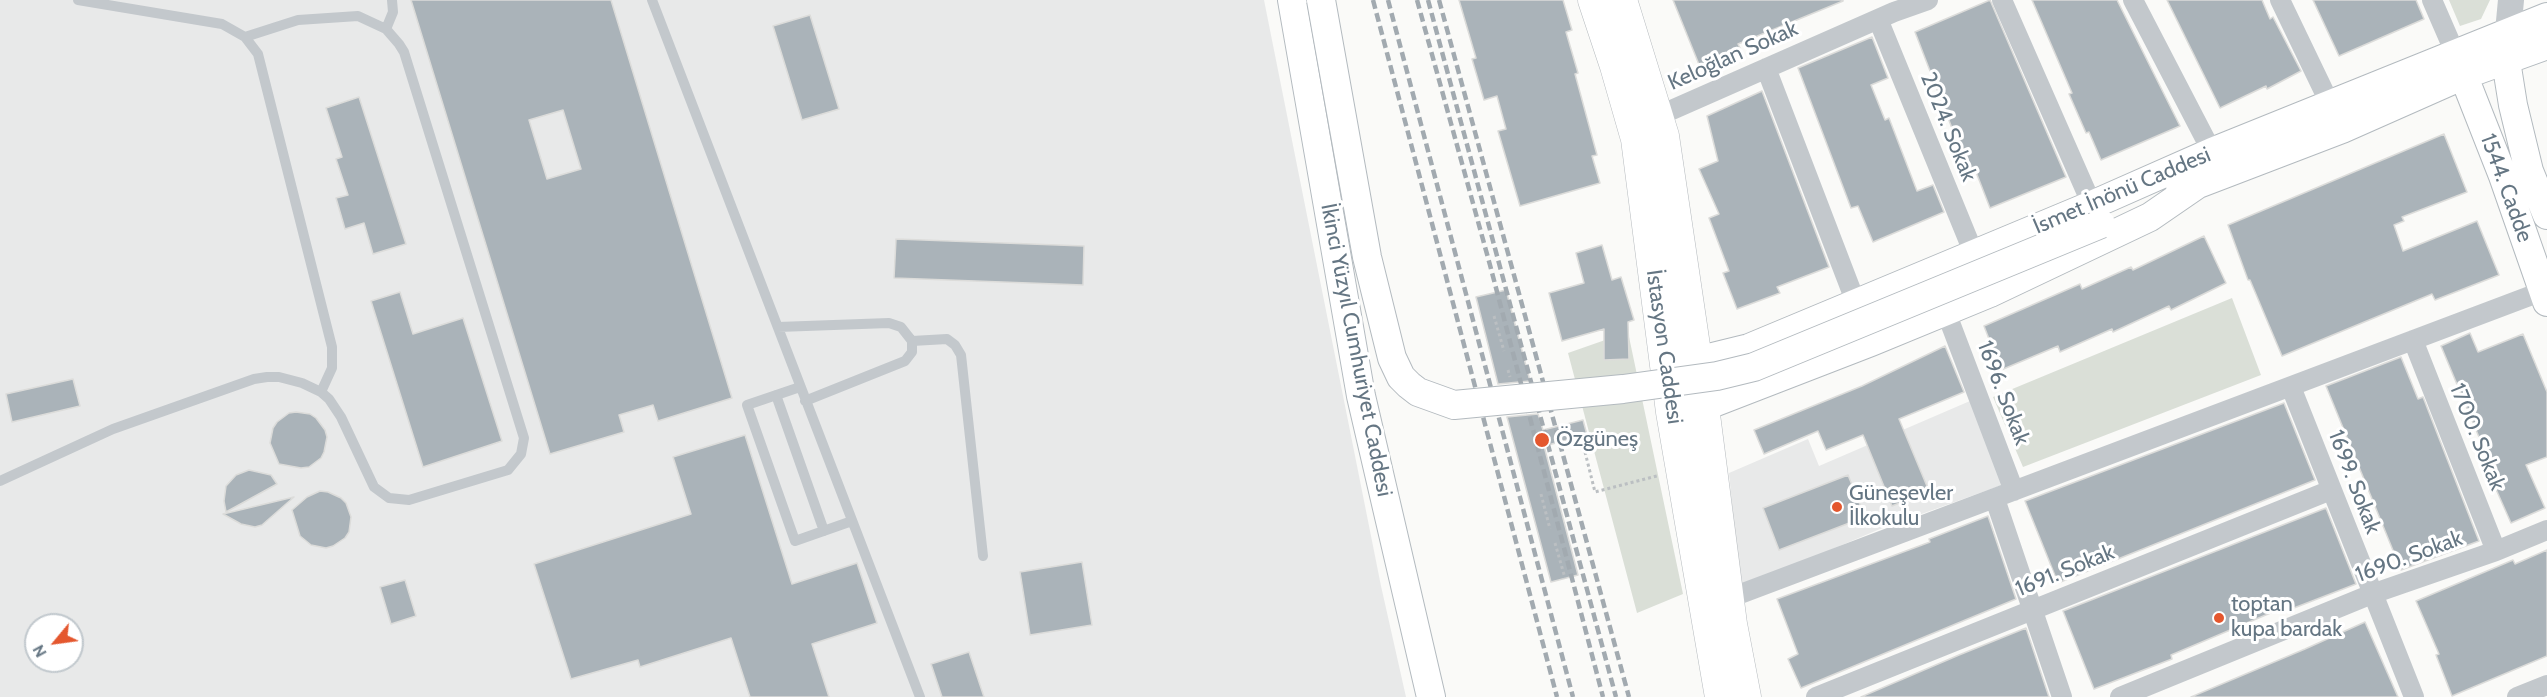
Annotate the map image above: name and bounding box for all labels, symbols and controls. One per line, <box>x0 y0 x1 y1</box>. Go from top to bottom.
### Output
street label: Keloğlan Sokak <box>1664 16 1802 96</box>
street label: 2024. Sokak <box>1914 69 1982 185</box>
street label: 1544. Cadde <box>2474 130 2538 246</box>
street label: İsmet İnönü Caddesi <box>2029 142 2215 240</box>
street label: İkinci Yüzyıl Cumhuriyet Caddesi <box>1315 201 1397 499</box>
street label: İstasyon Caddesi <box>1640 268 1688 426</box>
street label: 1696. Sokak <box>1971 337 2035 449</box>
street label: 1700. Sokak <box>2444 380 2510 494</box>
street label: 1699. Sokak <box>2322 426 2386 538</box>
place label: Özgüneş <box>1556 427 1638 453</box>
marker: Özgüneş <box>1533 431 1551 449</box>
place label: Güneşevler İlkokulu <box>1849 481 1953 532</box>
marker: Güneşevler İlkokulu <box>1830 500 1844 514</box>
street label: 1690. Sokak <box>2352 525 2466 589</box>
street label: 1691. Sokak <box>2012 539 2118 603</box>
place label: toptan kupa bardak <box>2231 592 2342 644</box>
marker: toptan kupa bardak <box>2212 611 2226 625</box>
north arrow <box>24 613 84 673</box>
text: N <box>29 641 51 661</box>

